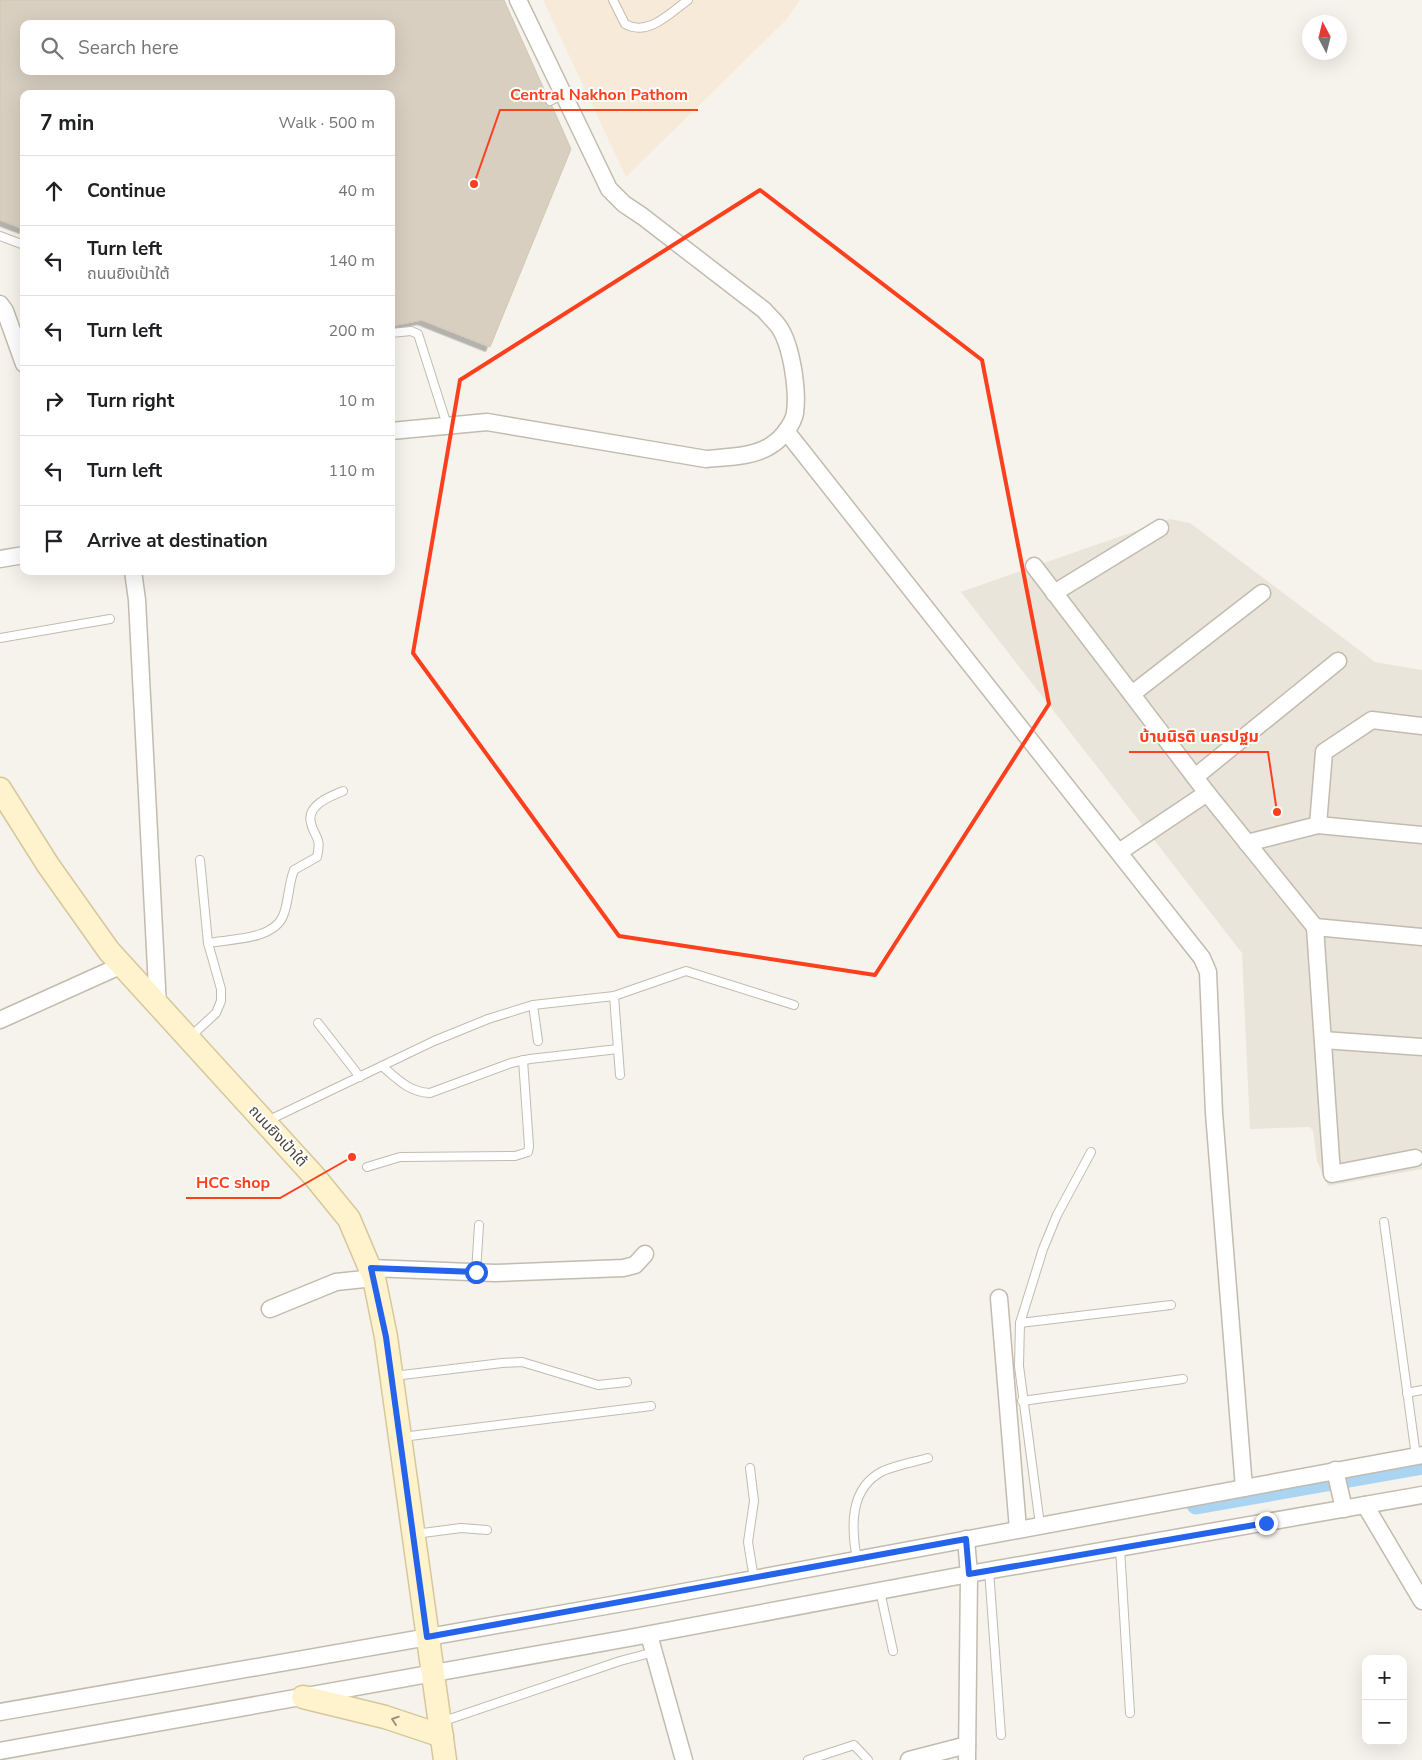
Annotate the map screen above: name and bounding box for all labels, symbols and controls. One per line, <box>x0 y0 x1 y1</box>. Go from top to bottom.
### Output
north arrow <box>1302 15 1347 60</box>
search box <box>20 20 395 75</box>
icon: search <box>38 34 66 62</box>
text: Search here <box>78 35 179 61</box>
callout: Central Nakhon Pathom <box>500 79 698 110</box>
text: Central Nakhon Pathom <box>510 84 688 106</box>
text: 7 min <box>40 109 94 137</box>
text: Walk · 500 m <box>279 112 375 134</box>
icon: ahead <box>40 177 68 205</box>
text: Continue <box>87 178 166 204</box>
text: 40 m <box>338 180 375 202</box>
text: Turn left <box>87 236 162 262</box>
icon: left <box>40 247 68 275</box>
text: 140 m <box>328 250 375 272</box>
text: ถนนยิงเป้าใต้ <box>87 263 170 285</box>
icon: left <box>40 317 68 345</box>
text: Turn left <box>87 318 162 344</box>
text: 200 m <box>328 320 375 342</box>
icon: right <box>40 387 68 415</box>
text: Turn right <box>87 388 174 414</box>
text: 10 m <box>338 390 375 412</box>
icon: left <box>40 457 68 485</box>
text: Turn left <box>87 458 162 484</box>
text: 110 m <box>328 460 375 482</box>
icon: arrive <box>40 527 68 555</box>
text: Arrive at destination <box>87 528 268 554</box>
callout: บ้านนิรติ นครปฐม <box>1129 721 1268 752</box>
text: บ้านนิรติ นครปฐม <box>1139 726 1259 748</box>
street label: ถนนยิงเป้าใต้ <box>244 1101 312 1171</box>
callout: HCC shop <box>186 1167 280 1198</box>
text: HCC shop <box>196 1172 270 1194</box>
route start <box>465 1261 488 1284</box>
route end <box>1255 1512 1278 1535</box>
map controls <box>1362 1655 1407 1745</box>
button: + <box>1362 1655 1407 1700</box>
button: − <box>1362 1700 1407 1745</box>
one-way arrow <box>392 1716 400 1726</box>

